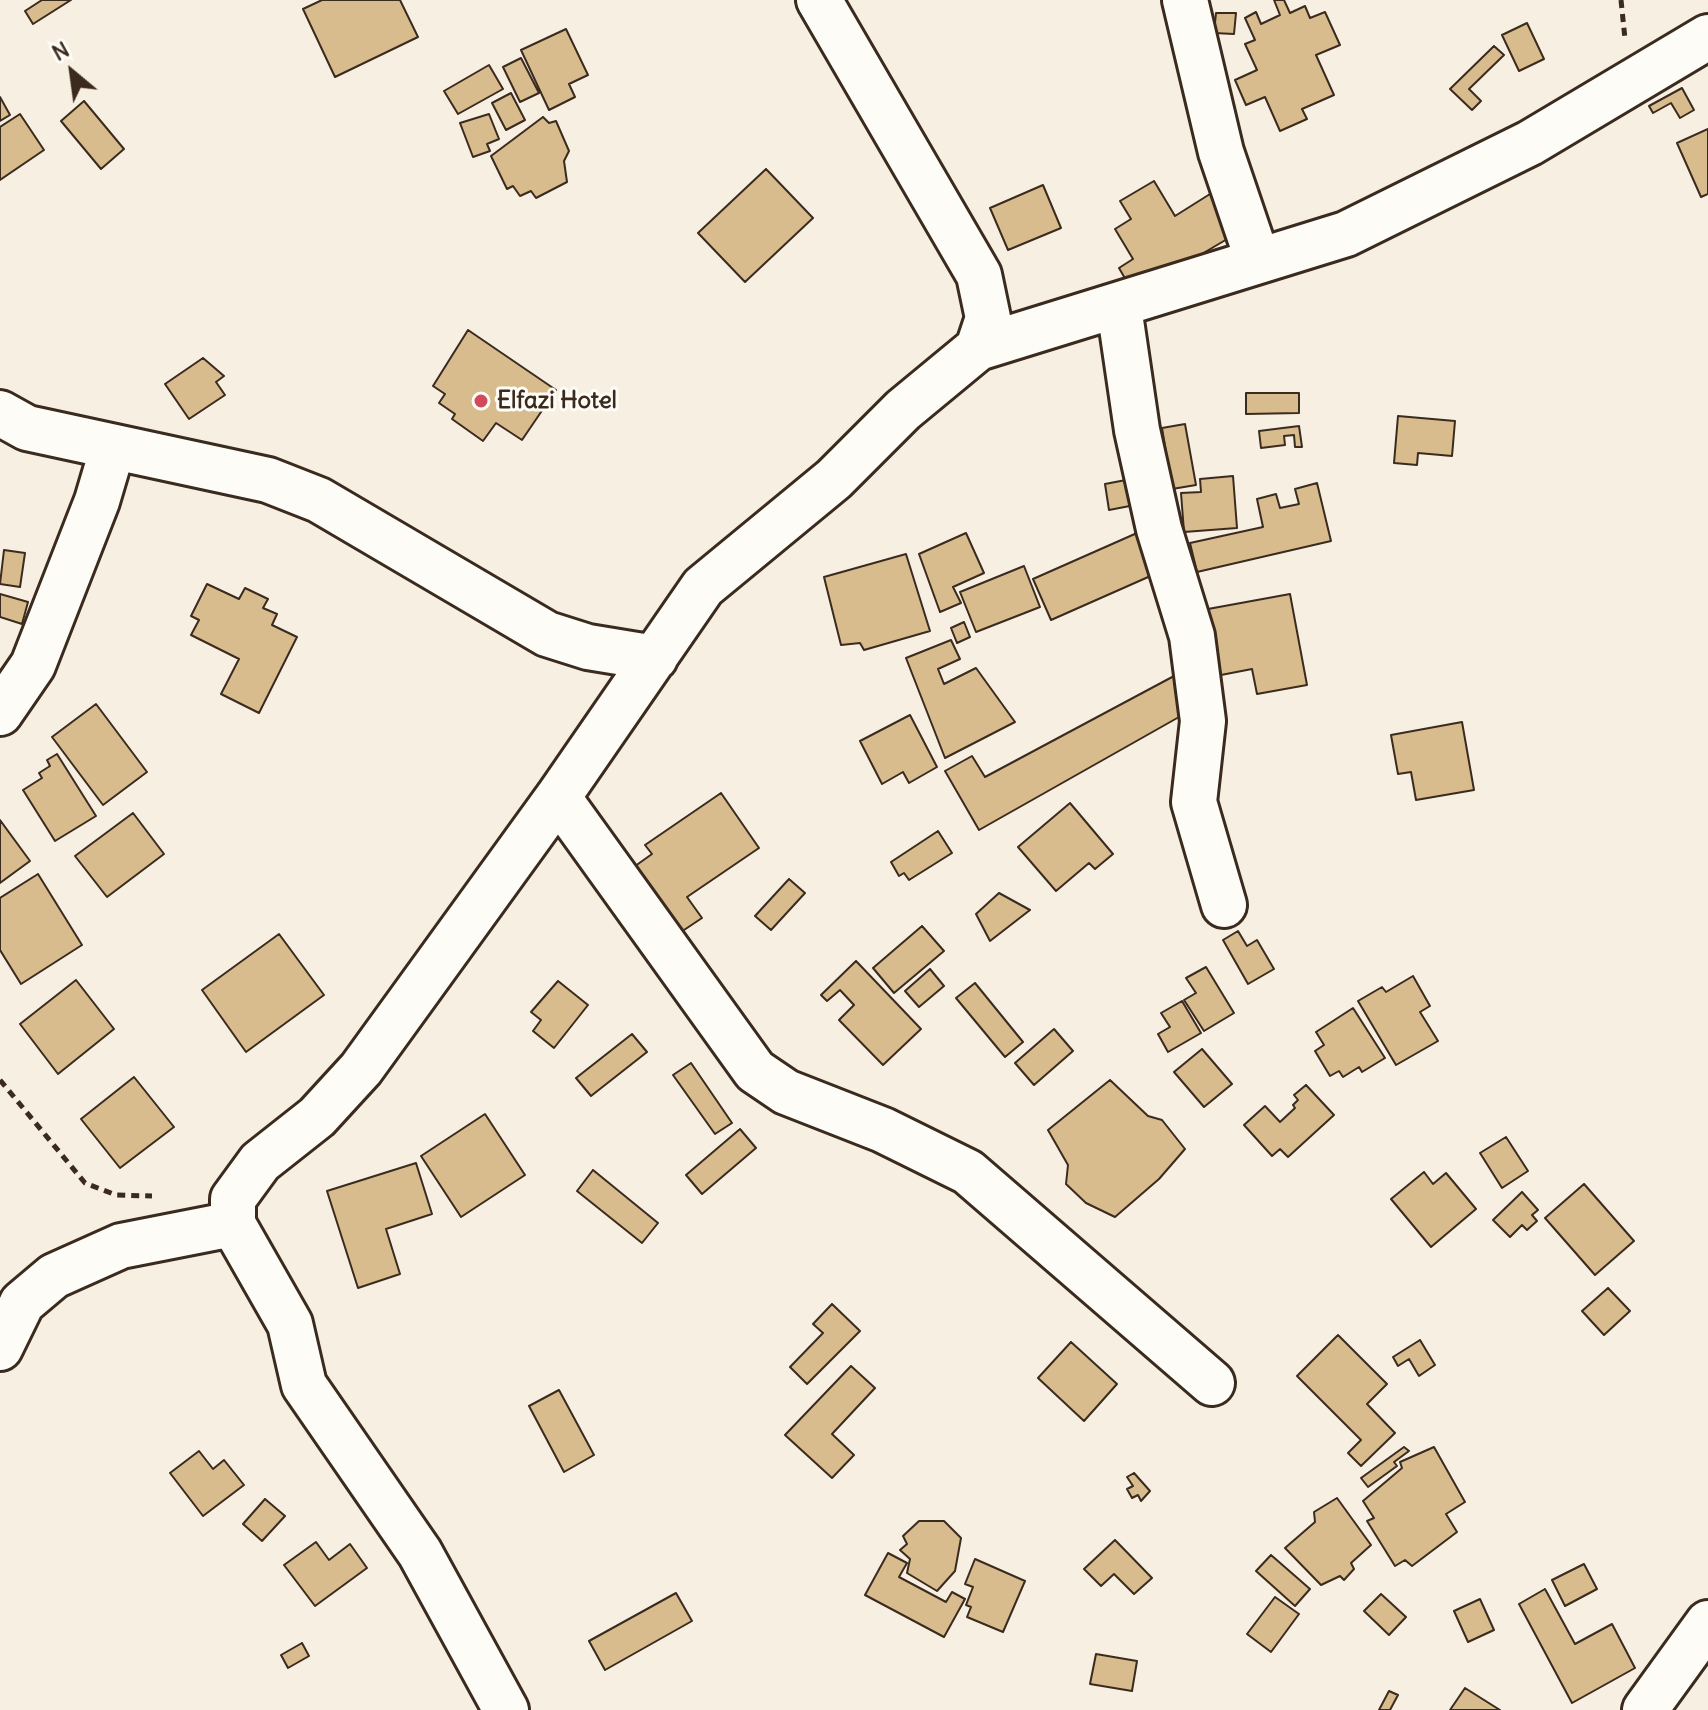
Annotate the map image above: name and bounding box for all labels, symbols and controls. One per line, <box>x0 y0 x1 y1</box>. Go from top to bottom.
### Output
north arrow <box>32 32 112 112</box>
text: N <box>47 35 74 67</box>
place label: Elfazi Hotel <box>497 387 617 415</box>
marker: Elfazi Hotel <box>472 392 490 410</box>

